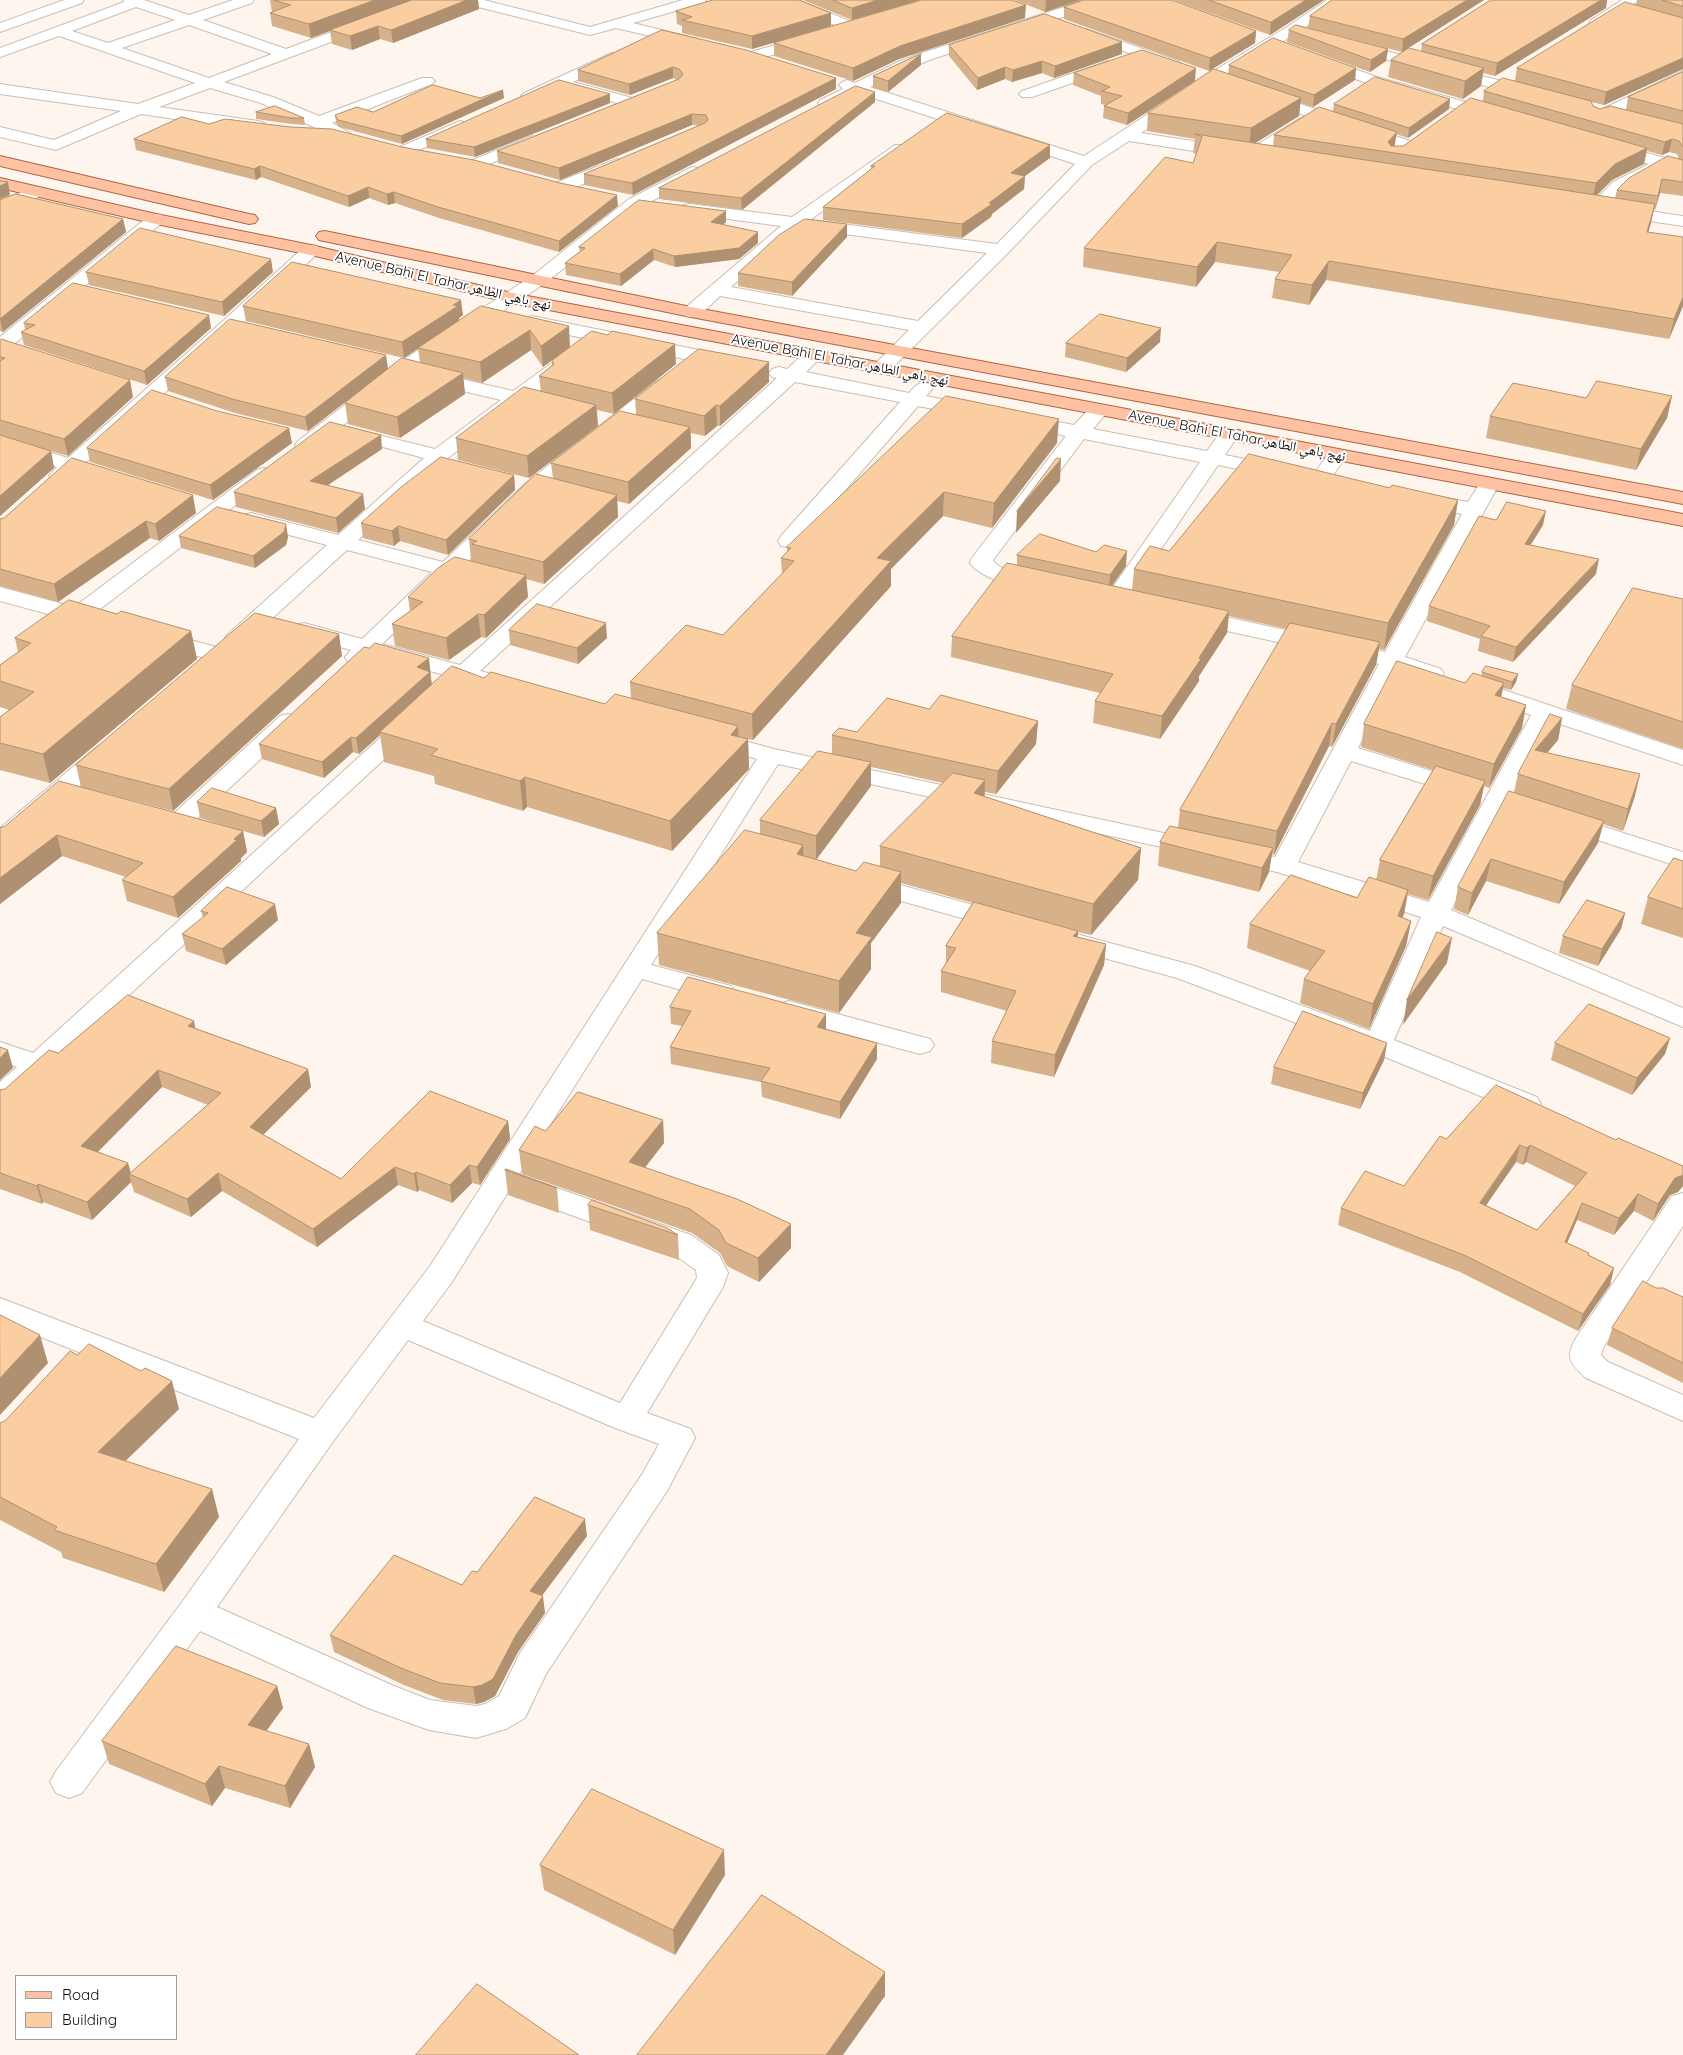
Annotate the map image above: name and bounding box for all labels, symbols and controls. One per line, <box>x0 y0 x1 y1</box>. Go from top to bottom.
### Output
street label: Avenue Bahi El Tahar,نهج باهي الطاهر <box>334 248 552 314</box>
street label: Avenue Bahi El Tahar,نهج باهي الطاهر <box>730 331 950 389</box>
street label: Avenue Bahi El Tahar,نهج باهي الطاهر <box>1127 407 1347 465</box>
legend <box>15 1975 178 2040</box>
text: Road <box>62 1985 99 2004</box>
text: Building <box>62 2010 117 2029</box>

